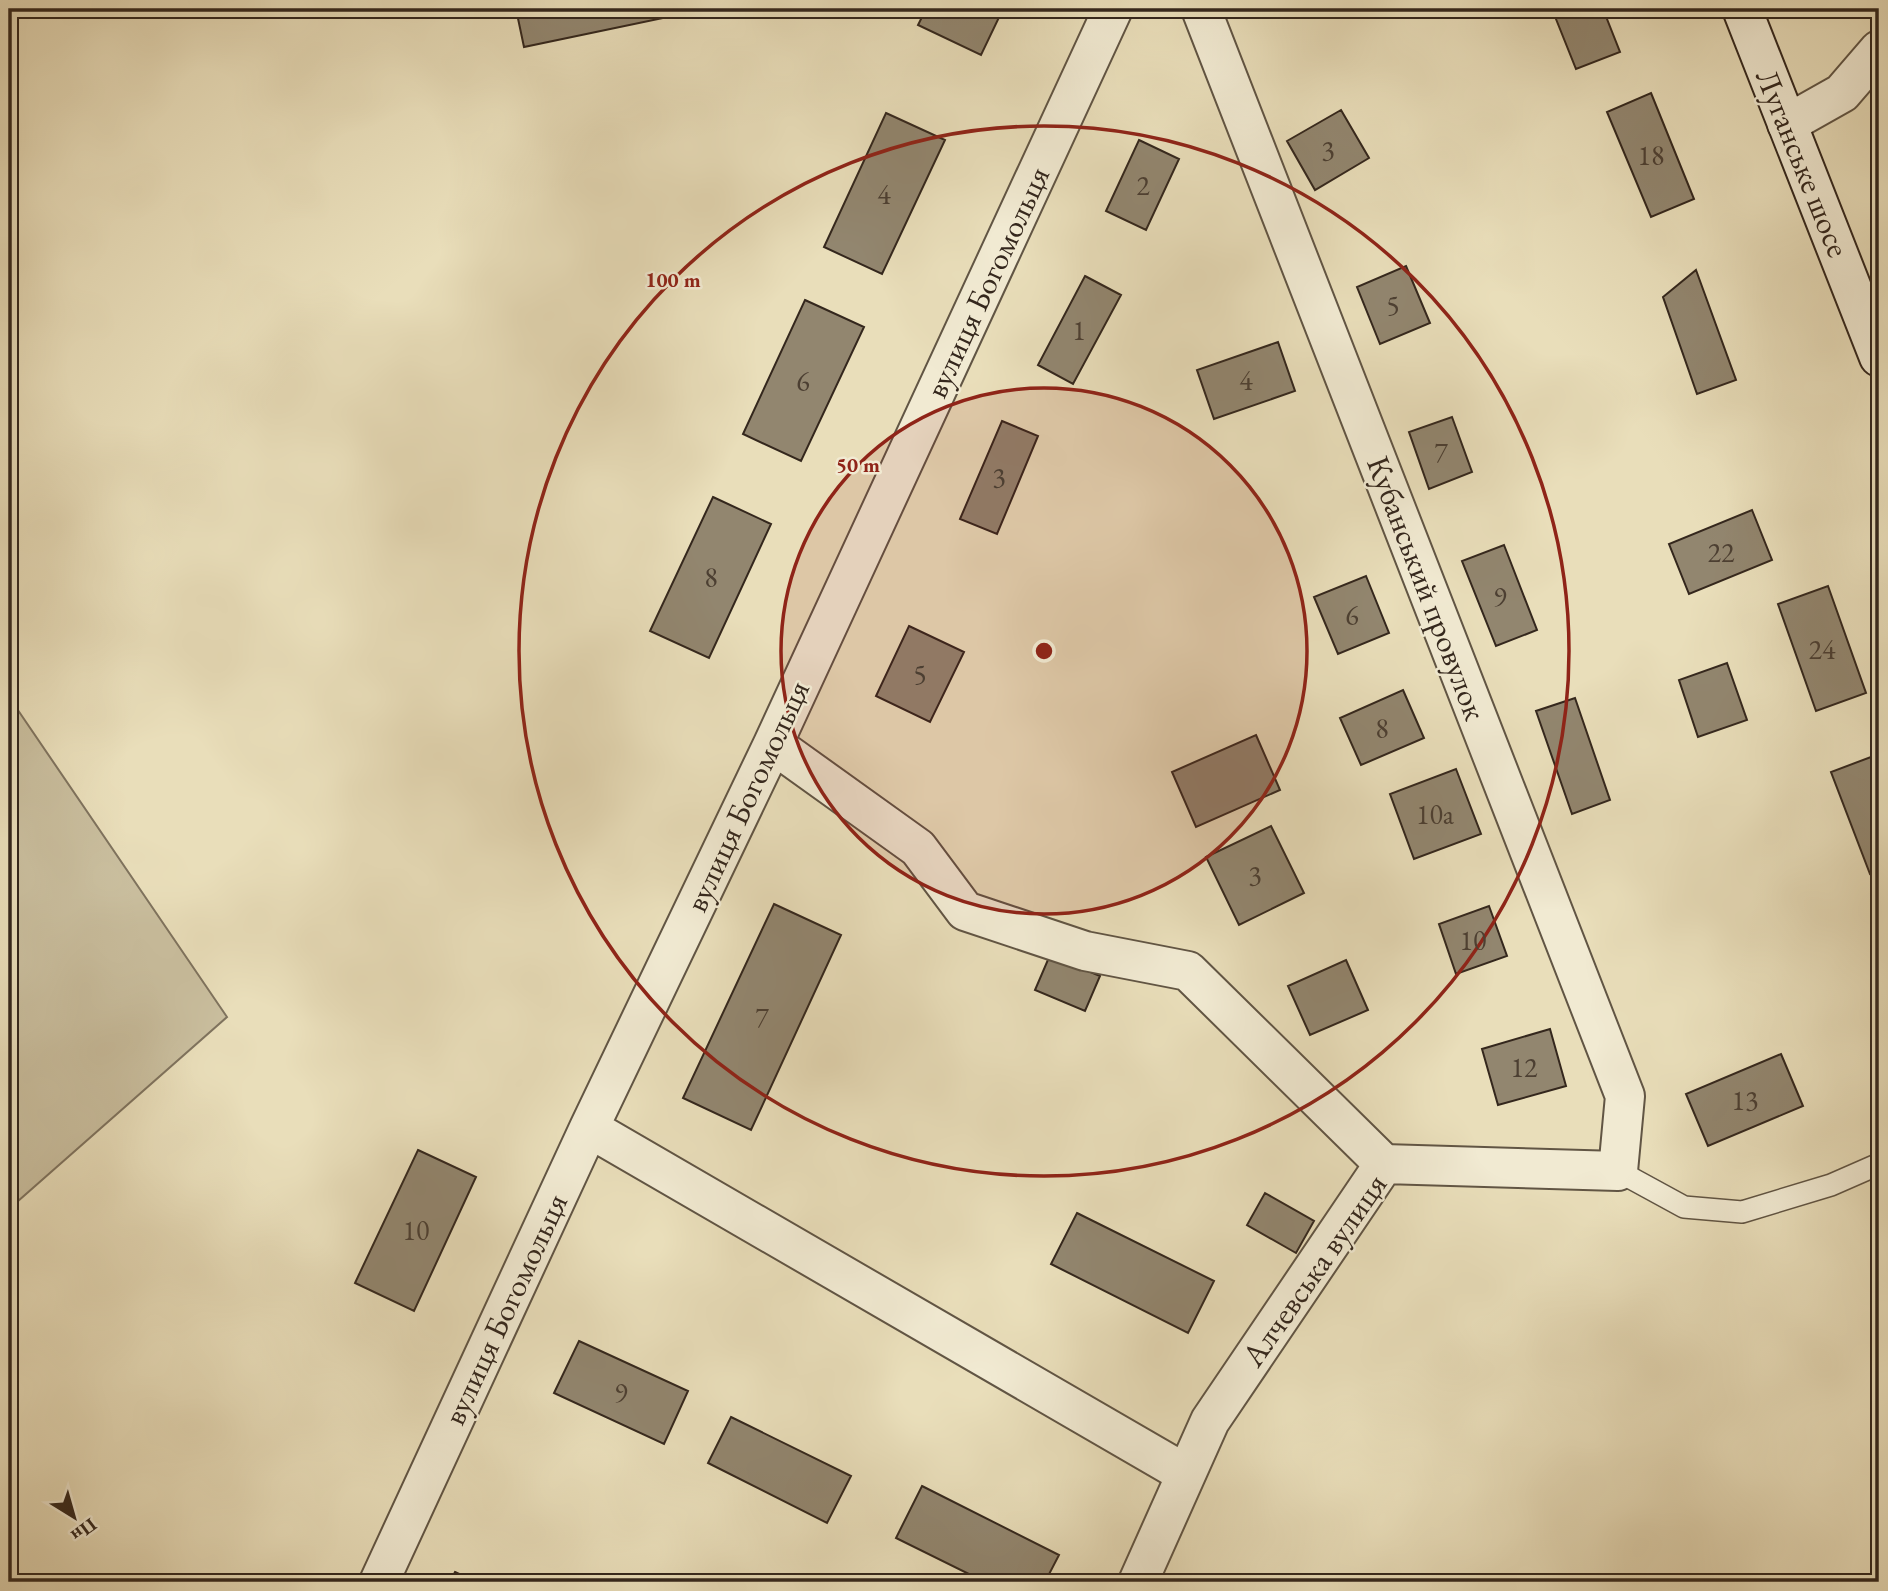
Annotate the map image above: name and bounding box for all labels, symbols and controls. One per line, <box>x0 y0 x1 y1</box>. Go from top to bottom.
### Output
street label: Луганське шосе <box>1746 63 1860 263</box>
house number: 3 <box>1321 132 1335 168</box>
house number: 18 <box>1638 137 1664 173</box>
street label: вулиця Богомольця <box>915 159 1059 405</box>
house number: 2 <box>1136 167 1150 203</box>
house number: 4 <box>877 176 891 212</box>
text: 100 m <box>645 266 701 293</box>
house number: 5 <box>1386 287 1400 323</box>
house number: 1 <box>1072 312 1086 348</box>
house number: 4 <box>1239 362 1253 398</box>
house number: 6 <box>796 363 810 399</box>
house number: 7 <box>1434 434 1448 470</box>
street label: Кубанський провулок <box>1357 450 1497 726</box>
text: 50 m <box>836 451 880 478</box>
house number: 3 <box>992 459 1006 495</box>
house number: 22 <box>1708 534 1735 570</box>
house number: 8 <box>704 559 718 595</box>
house number: 9 <box>1493 578 1507 614</box>
house number: 6 <box>1345 597 1359 633</box>
house number: 24 <box>1809 631 1836 667</box>
centre of rings <box>1032 639 1056 663</box>
house number: 5 <box>913 656 927 692</box>
street label: вулиця Богомольця <box>675 673 819 919</box>
house number: 8 <box>1375 710 1389 746</box>
house number: 10а <box>1416 796 1455 832</box>
house number: 3 <box>1248 857 1262 893</box>
house number: 10 <box>1460 922 1486 958</box>
house number: 7 <box>755 999 769 1035</box>
house number: 12 <box>1511 1049 1538 1085</box>
house number: 13 <box>1732 1082 1758 1118</box>
street label: Алчевська вулиця <box>1231 1165 1396 1376</box>
street label: вулиця Богомольця <box>433 1186 577 1432</box>
house number: 10 <box>403 1212 429 1248</box>
house number: 9 <box>614 1374 628 1410</box>
north arrow <box>38 1482 108 1552</box>
text: Пн <box>66 1512 102 1548</box>

